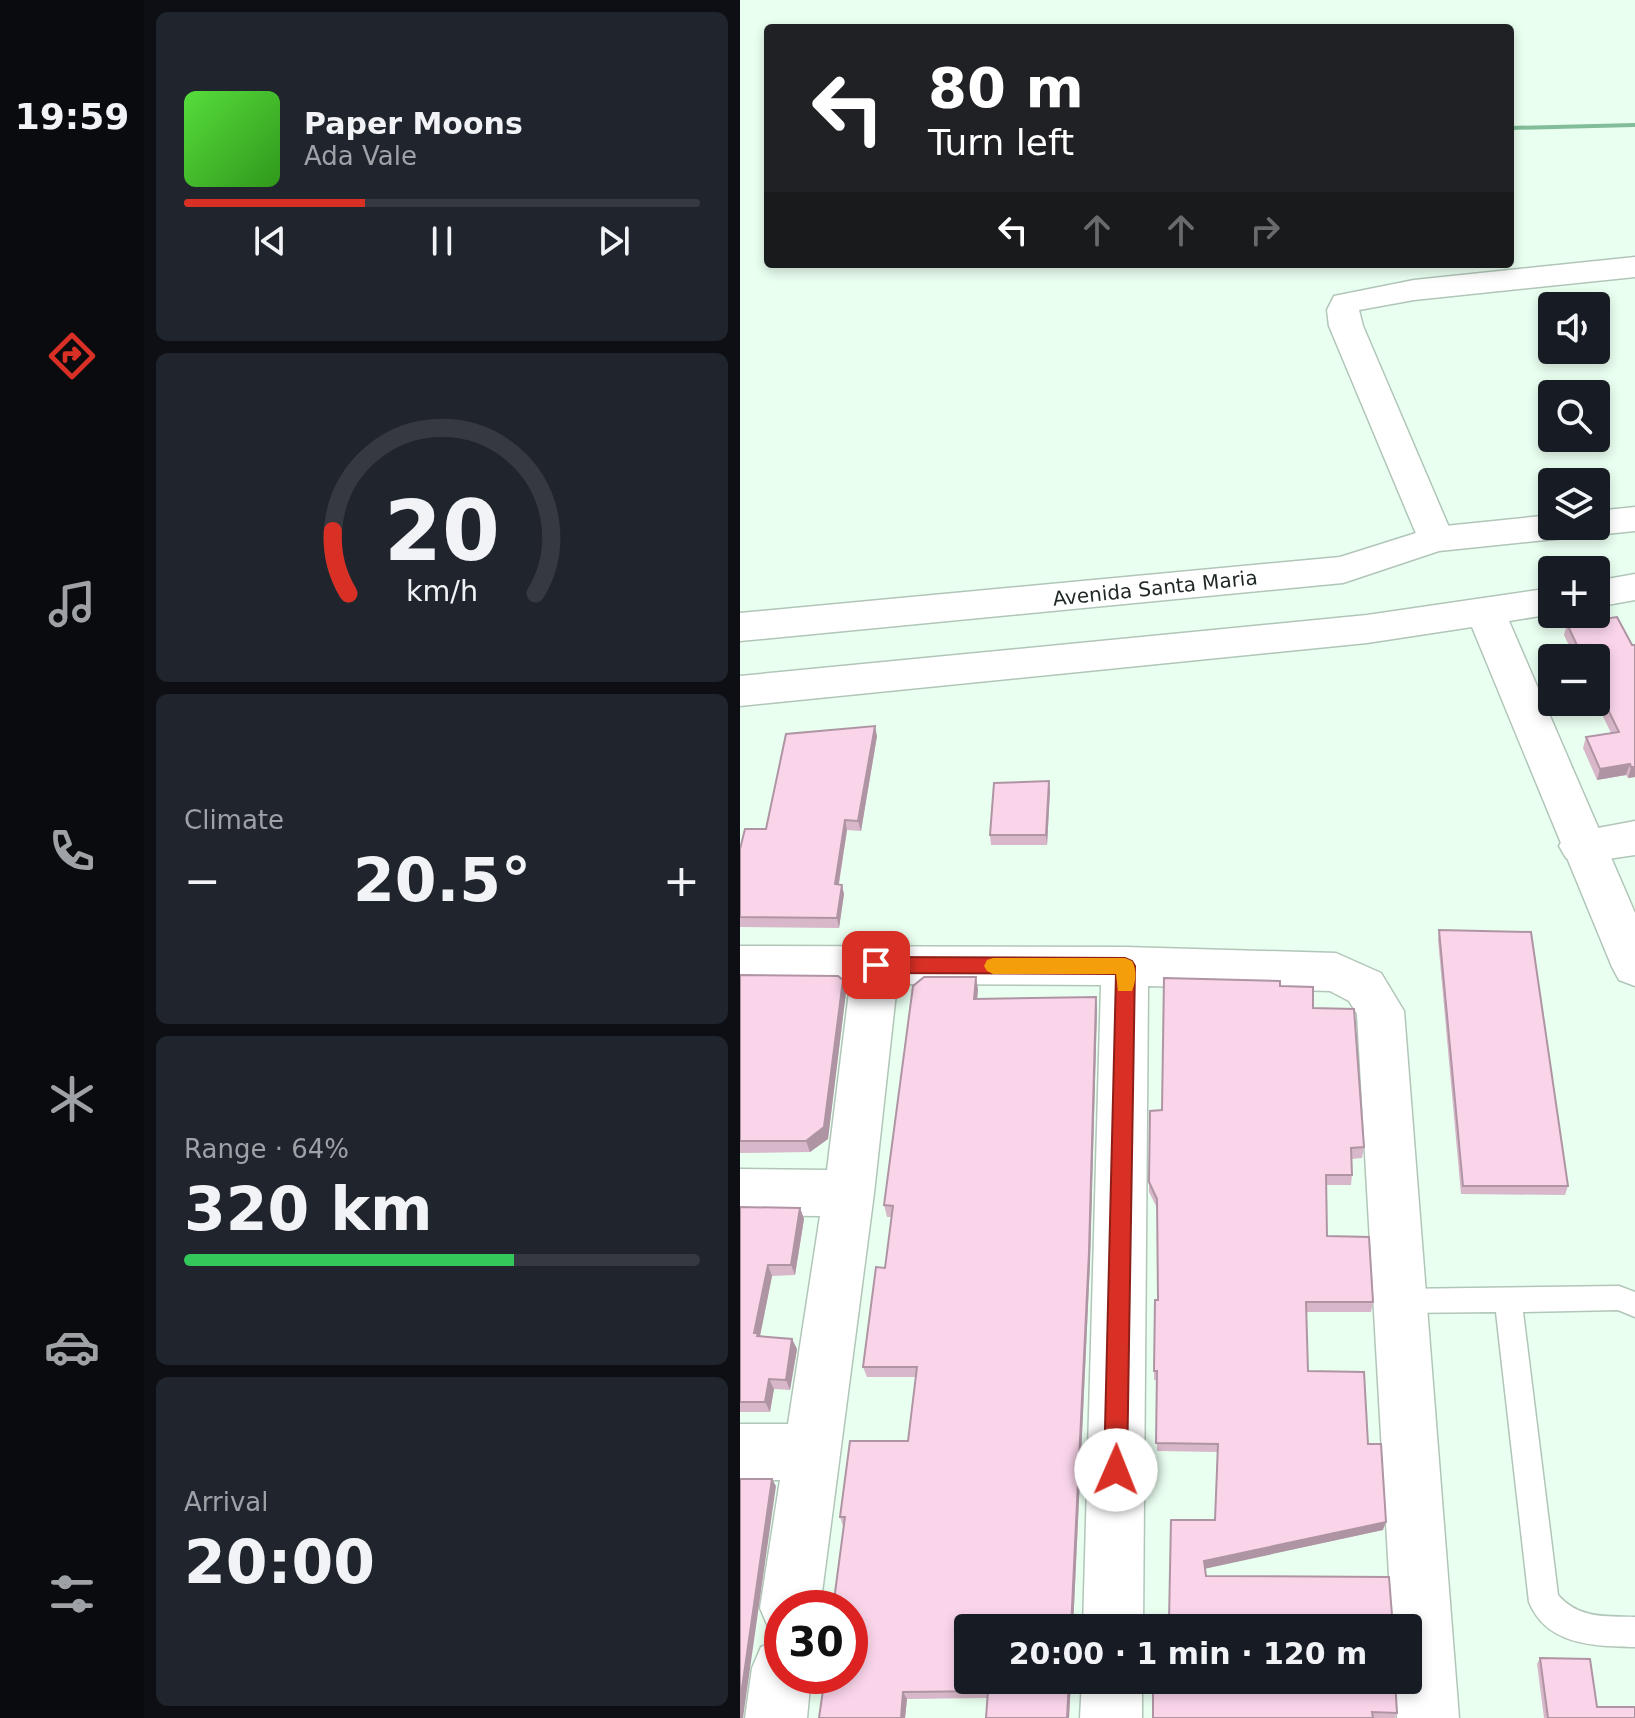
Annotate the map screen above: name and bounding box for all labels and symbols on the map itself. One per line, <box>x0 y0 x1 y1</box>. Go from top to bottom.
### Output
street label: Avenida Santa Maria <box>1051 565 1259 611</box>
pin <box>842 931 910 999</box>
position arrow <box>1074 1428 1158 1512</box>
speed limit sign: 30 <box>764 1590 868 1694</box>

